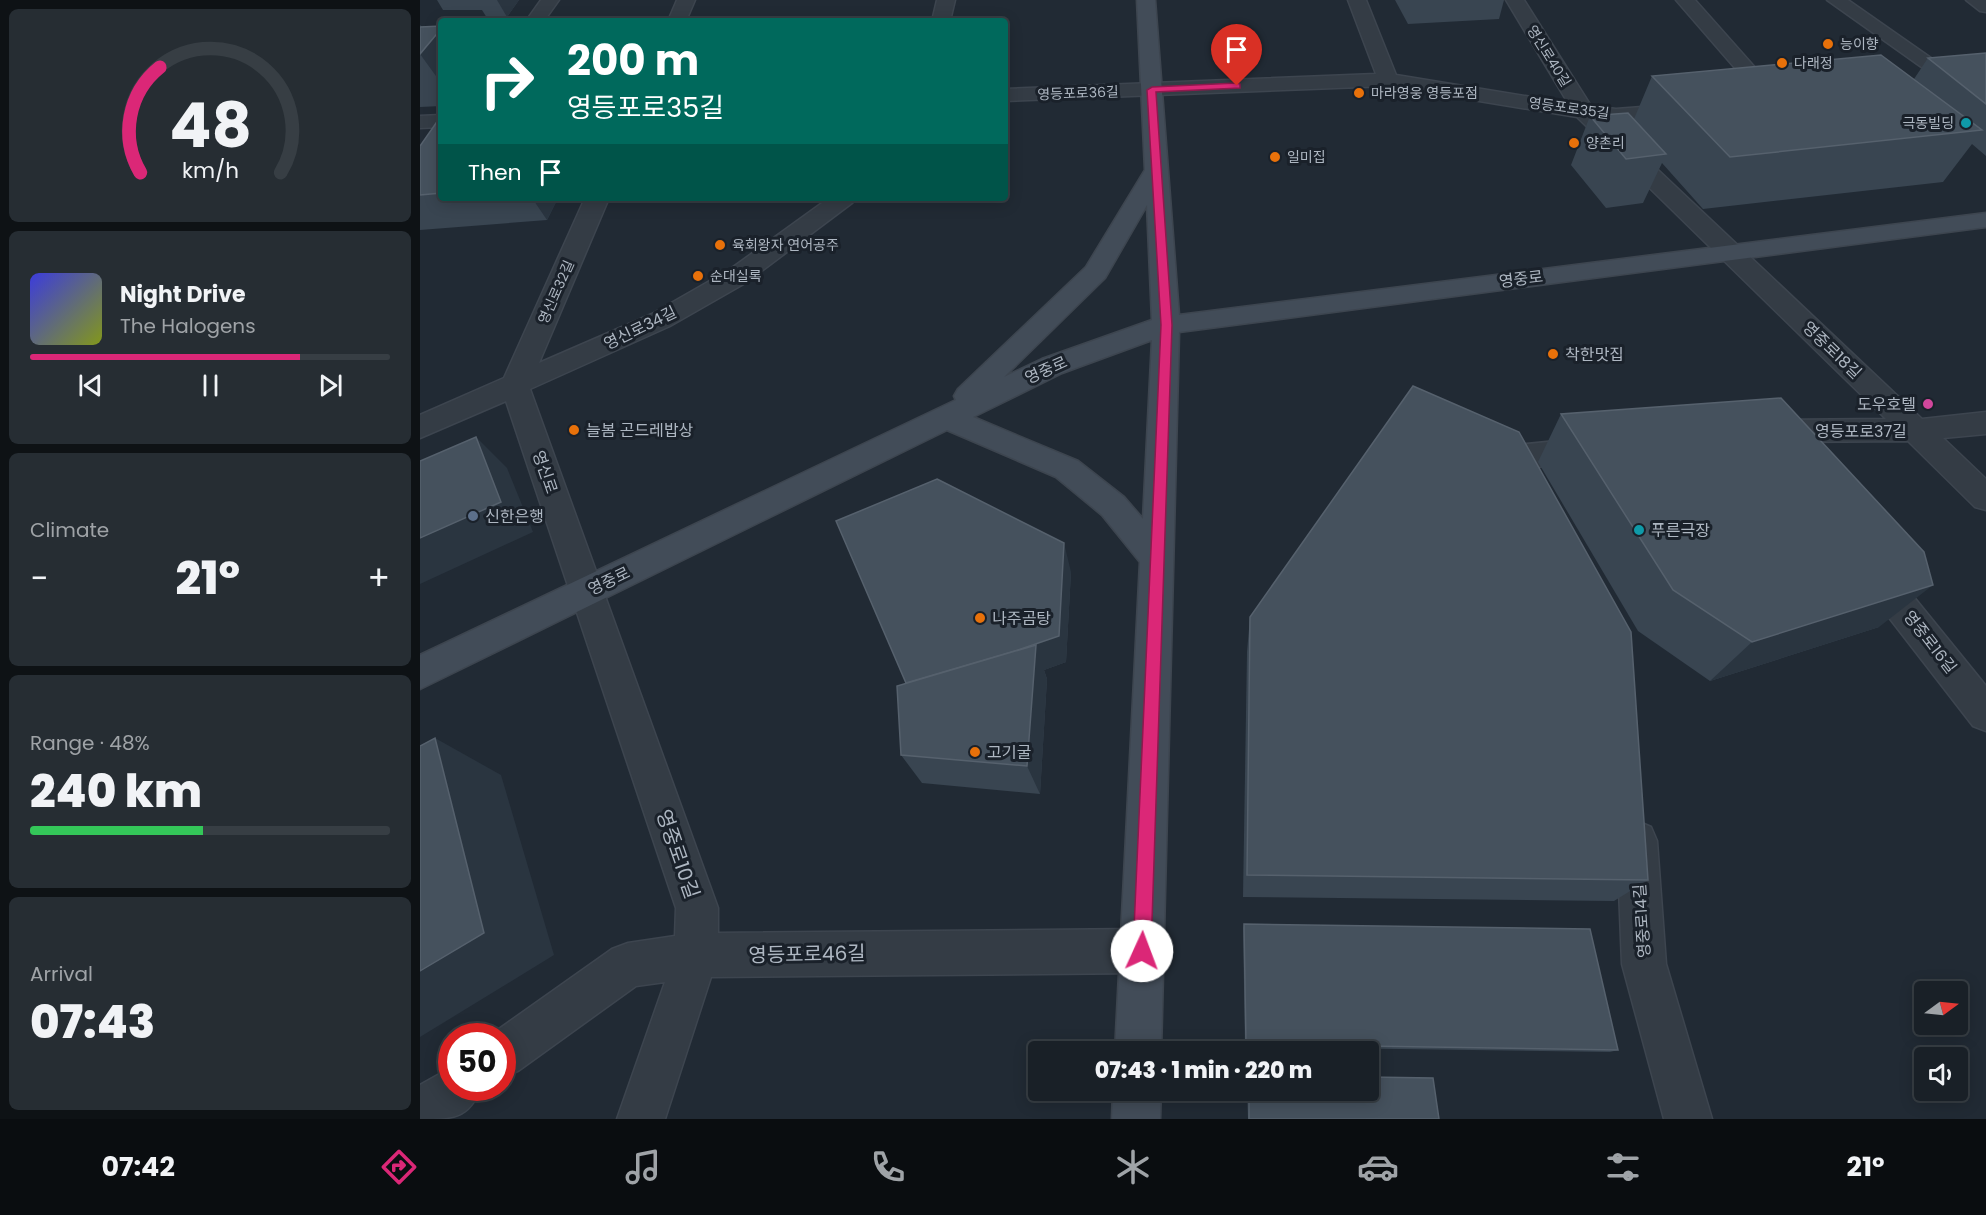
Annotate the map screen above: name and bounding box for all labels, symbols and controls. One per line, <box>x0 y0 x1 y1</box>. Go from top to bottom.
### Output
street label: 영신로40길 <box>1522 21 1576 91</box>
pin <box>1211 24 1262 86</box>
text: 200 m <box>567 31 699 90</box>
icon: arrive <box>1220 33 1253 66</box>
place label: 능이향 <box>1840 34 1879 54</box>
marker: 능이향 <box>1821 37 1835 51</box>
icon: right <box>468 42 546 120</box>
place label: 다래정 <box>1794 53 1833 73</box>
marker: 다래정 <box>1775 56 1789 70</box>
text: 48 <box>169 81 251 169</box>
street label: 영등포로36길 <box>1037 82 1119 104</box>
place label: 마라영웅 영등포점 <box>1371 83 1478 103</box>
marker: 마라영웅 영등포점 <box>1352 86 1366 100</box>
text: 영등포로35길 <box>567 89 724 126</box>
street label: 영등포로35길 <box>1527 92 1611 124</box>
place label: 극동빌딩 <box>1902 113 1954 133</box>
marker: 극동빌딩 <box>1959 116 1973 130</box>
place label: 양촌리 <box>1586 133 1625 153</box>
marker: 양촌리 <box>1567 136 1581 150</box>
place label: 일미집 <box>1287 147 1326 167</box>
marker: 일미집 <box>1268 150 1282 164</box>
text: km/h <box>181 155 239 186</box>
icon: arrive <box>534 156 567 189</box>
text: Then <box>468 157 522 188</box>
place label: 육회왕자 연어공주 <box>732 235 839 255</box>
marker: 육회왕자 연어공주 <box>713 238 727 252</box>
street label: 영신로32길 <box>533 257 579 327</box>
street label: 영중로 <box>1498 265 1545 293</box>
place label: 순대실록 <box>710 266 762 286</box>
marker: 순대실록 <box>691 269 705 283</box>
text: Night Drive <box>120 279 246 310</box>
street label: 영신로34길 <box>600 300 680 356</box>
text: The Halogens <box>120 312 256 340</box>
street label: 영중로18길 <box>1797 316 1867 384</box>
place label: 착한맛집 <box>1565 343 1624 366</box>
marker: 착한맛집 <box>1546 347 1560 361</box>
street label: 영중로 <box>1021 350 1071 389</box>
icon: previous <box>74 369 107 402</box>
icon: pause <box>194 369 227 402</box>
icon: next <box>314 369 347 402</box>
place label: 도우호텔 <box>1857 393 1916 416</box>
marker: 도우호텔 <box>1921 397 1935 411</box>
place label: 늘봄 곤드레밥상 <box>586 419 694 442</box>
street label: 영등포로37길 <box>1815 420 1907 443</box>
marker: 늘봄 곤드레밥상 <box>567 423 581 437</box>
street label: 영신로 <box>527 447 563 497</box>
place label: 신한은행 <box>485 505 544 528</box>
marker: 신한은행 <box>466 509 480 523</box>
text: Climate <box>30 516 109 544</box>
place label: 푸른극장 <box>1651 519 1710 542</box>
marker: 푸른극장 <box>1632 523 1646 537</box>
text: 21° <box>176 547 240 610</box>
text: − <box>30 555 48 602</box>
text: + <box>367 555 390 602</box>
street label: 영중로 <box>584 561 634 601</box>
street label: 영중로16길 <box>1898 606 1962 678</box>
place label: 나주곰탕 <box>992 607 1051 630</box>
marker: 나주곰탕 <box>973 611 987 625</box>
text: Range · 48% <box>30 729 150 757</box>
place label: 고기굴 <box>987 741 1031 764</box>
marker: 고기굴 <box>968 745 982 759</box>
text: 240 km <box>30 760 202 823</box>
street label: 영중로10길 <box>650 806 706 902</box>
street label: 영중로14길 <box>1628 883 1656 959</box>
position arrow <box>1110 919 1174 983</box>
street label: 영등포로46길 <box>748 939 866 969</box>
text: Arrival <box>30 960 93 988</box>
north arrow <box>1914 981 1968 1035</box>
map controls <box>1914 981 1968 1101</box>
text: 07:43 <box>30 991 155 1054</box>
speed limit sign: 50 <box>438 1023 516 1101</box>
button: sound <box>1914 1047 1968 1101</box>
text: 07:43 · 1 min · 220 m <box>1095 1055 1312 1086</box>
icon: directions <box>378 1146 420 1188</box>
icon: music <box>622 1146 664 1188</box>
icon: phone <box>867 1146 909 1188</box>
icon: climate <box>1112 1146 1154 1188</box>
icon: car <box>1357 1146 1399 1188</box>
icon: filters <box>1602 1146 1644 1188</box>
text: 07:42 <box>101 1148 175 1185</box>
text: 21° <box>1847 1148 1885 1185</box>

